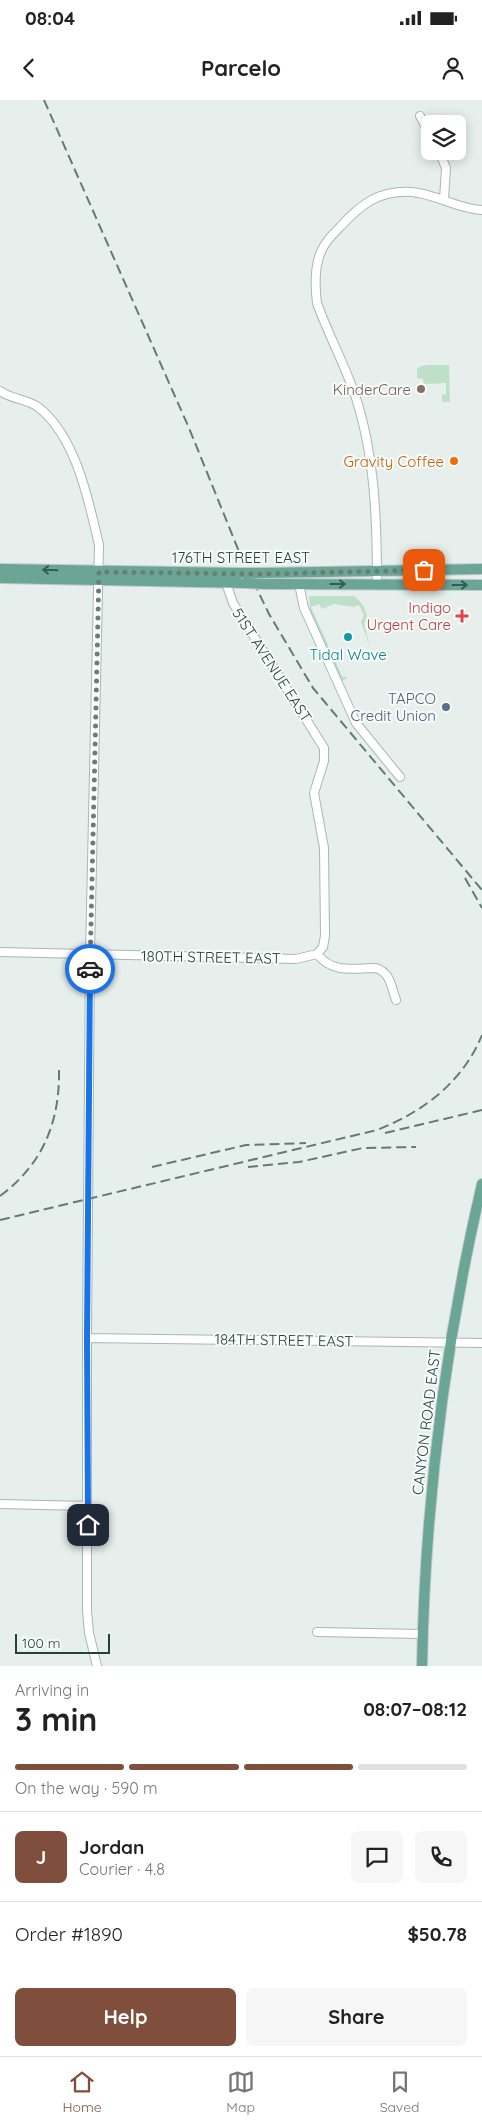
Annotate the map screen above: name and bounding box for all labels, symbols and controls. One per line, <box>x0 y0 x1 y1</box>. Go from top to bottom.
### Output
text: 08:04 <box>25 6 75 30</box>
icon: back <box>15 54 43 82</box>
text: Parcelo <box>201 54 281 82</box>
icon: person <box>439 54 467 82</box>
map controls <box>421 115 466 160</box>
button: layers <box>421 115 466 160</box>
place label: KinderCare <box>333 380 411 399</box>
marker: KinderCare <box>415 383 427 395</box>
place label: Gravity Coffee <box>344 452 444 471</box>
marker: Gravity Coffee <box>448 455 460 467</box>
street label: 176TH STREET EAST <box>172 548 310 567</box>
pin <box>403 549 445 591</box>
icon: bag <box>410 556 438 584</box>
one-way arrow <box>43 566 59 575</box>
one-way arrow <box>330 579 346 589</box>
one-way arrow <box>452 580 468 590</box>
place label: Indigo Urgent Care <box>367 598 451 634</box>
street label: 51ST AVENUE EAST <box>228 604 316 726</box>
marker: Indigo Urgent Care <box>455 609 469 623</box>
marker: Tidal Wave <box>342 631 354 643</box>
place label: Tidal Wave <box>309 645 387 664</box>
place label: TAPCO Credit Union <box>350 689 436 725</box>
marker: TAPCO Credit Union <box>440 701 452 713</box>
courier <box>65 944 115 994</box>
street label: 180TH STREET EAST <box>141 946 281 968</box>
icon: car <box>76 955 104 983</box>
street label: 184TH STREET EAST <box>214 1329 354 1351</box>
street label: CANYON ROAD EAST <box>408 1348 444 1496</box>
pin <box>67 1504 109 1546</box>
icon: home <box>74 1511 102 1539</box>
scale bar <box>15 1631 110 1654</box>
text: 100 m <box>22 1634 60 1652</box>
text: Arriving in <box>15 1680 89 1700</box>
text: 08:07–08:12 <box>363 1697 467 1721</box>
text: 3 min <box>15 1699 97 1739</box>
text: On the way · 590 m <box>15 1778 158 1798</box>
button: chat <box>351 1831 403 1883</box>
button: phone <box>415 1831 467 1883</box>
text: Jordan <box>79 1835 144 1859</box>
text: J <box>36 1845 46 1869</box>
text: Courier · 4.8 <box>79 1859 165 1879</box>
text: Order #1890 <box>15 1922 123 1946</box>
text: $50.78 <box>407 1922 467 1946</box>
button: Help <box>15 1988 236 2046</box>
button: Share <box>246 1988 467 2046</box>
tab: Home <box>62 2068 102 2116</box>
tab: Map <box>226 2068 255 2116</box>
tab: Saved <box>380 2068 420 2116</box>

